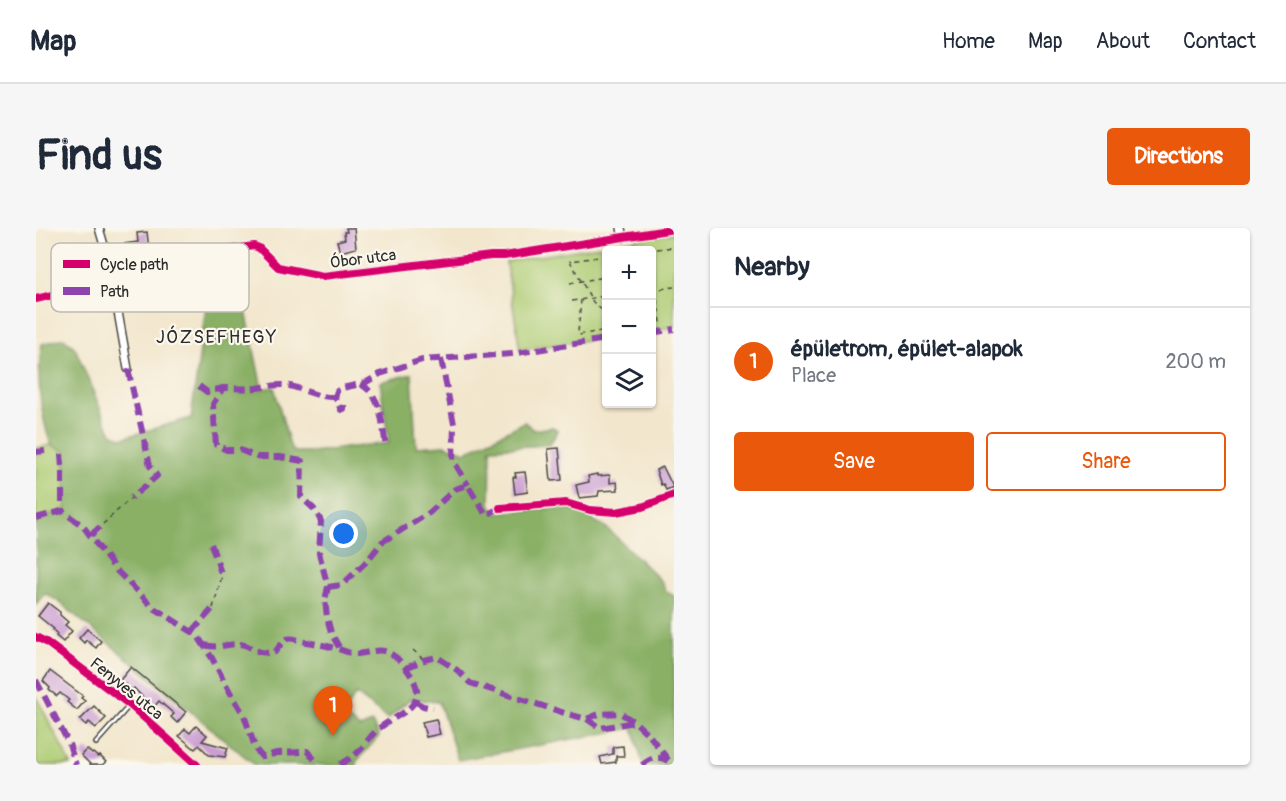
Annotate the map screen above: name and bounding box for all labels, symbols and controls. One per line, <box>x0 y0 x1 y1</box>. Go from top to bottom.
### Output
text: Map <box>30 24 76 59</box>
text: Home <box>942 28 995 55</box>
text: Map <box>1028 28 1063 55</box>
text: About <box>1096 28 1150 55</box>
text: Contact <box>1183 28 1256 55</box>
button: Directions <box>1107 128 1250 185</box>
text: Find us <box>36 130 162 182</box>
legend <box>51 243 249 312</box>
street label: Óbor utca <box>329 244 397 273</box>
map controls <box>602 246 656 408</box>
button: + <box>602 246 656 300</box>
text: Nearby <box>734 251 810 283</box>
text: Cycle path <box>100 255 168 275</box>
text: Path <box>100 282 129 302</box>
button: − <box>602 300 656 354</box>
district label: JÓZSEFHEGY <box>156 325 278 349</box>
text: épületrom, épület-alapok <box>791 335 1023 363</box>
text: 1 <box>750 349 757 374</box>
text: 200 m <box>1165 349 1226 374</box>
button: layers <box>602 354 656 408</box>
text: Place <box>791 363 836 388</box>
button: Save <box>734 432 974 491</box>
button: Share <box>986 432 1226 491</box>
your location <box>329 519 358 548</box>
street label: Fenyves utca <box>86 653 167 724</box>
pin: 1 <box>314 686 352 736</box>

